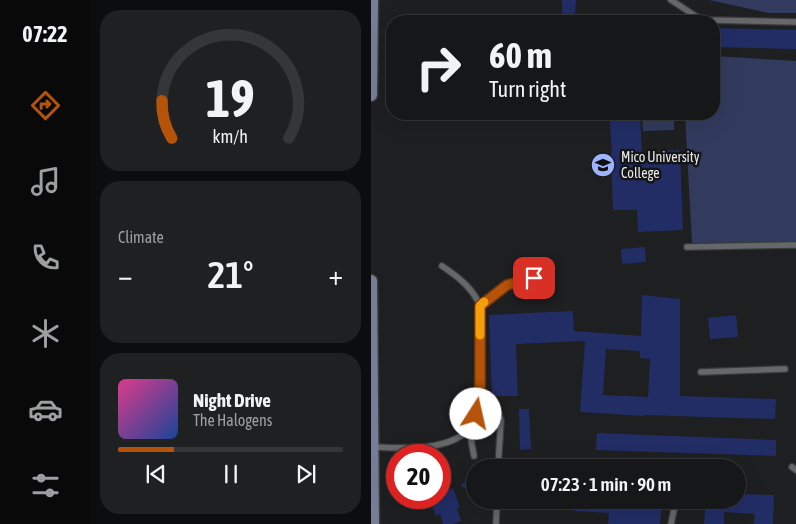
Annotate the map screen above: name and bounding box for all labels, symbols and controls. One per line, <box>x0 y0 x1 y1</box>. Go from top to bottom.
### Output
text: 07:22 <box>22 21 68 47</box>
icon: right <box>406 35 471 100</box>
text: 60 m <box>489 35 552 75</box>
text: 19 <box>206 68 255 128</box>
text: Turn right <box>489 76 566 102</box>
icon: directions <box>28 88 63 123</box>
text: km/h <box>213 126 248 147</box>
place label: Mico University College <box>621 149 700 181</box>
school or university icon: Mico University College <box>590 152 616 178</box>
icon: music <box>28 164 63 199</box>
text: Climate <box>118 228 164 246</box>
icon: phone <box>28 240 63 275</box>
text: 21° <box>207 253 254 296</box>
pin <box>513 257 555 299</box>
text: − <box>118 259 133 291</box>
text: + <box>328 259 343 291</box>
icon: arrive <box>520 264 548 292</box>
icon: climate <box>28 316 63 351</box>
position arrow <box>449 387 501 439</box>
text: Night Drive <box>193 389 271 411</box>
icon: car <box>28 392 63 427</box>
text: The Halogens <box>193 411 273 429</box>
speed limit sign: 20 <box>386 444 451 509</box>
icon: previous <box>142 460 170 488</box>
icon: pause <box>217 460 245 488</box>
icon: next <box>292 460 320 488</box>
icon: filters <box>28 468 63 503</box>
text: 07:23 · 1 min · 90 m <box>541 473 671 495</box>

